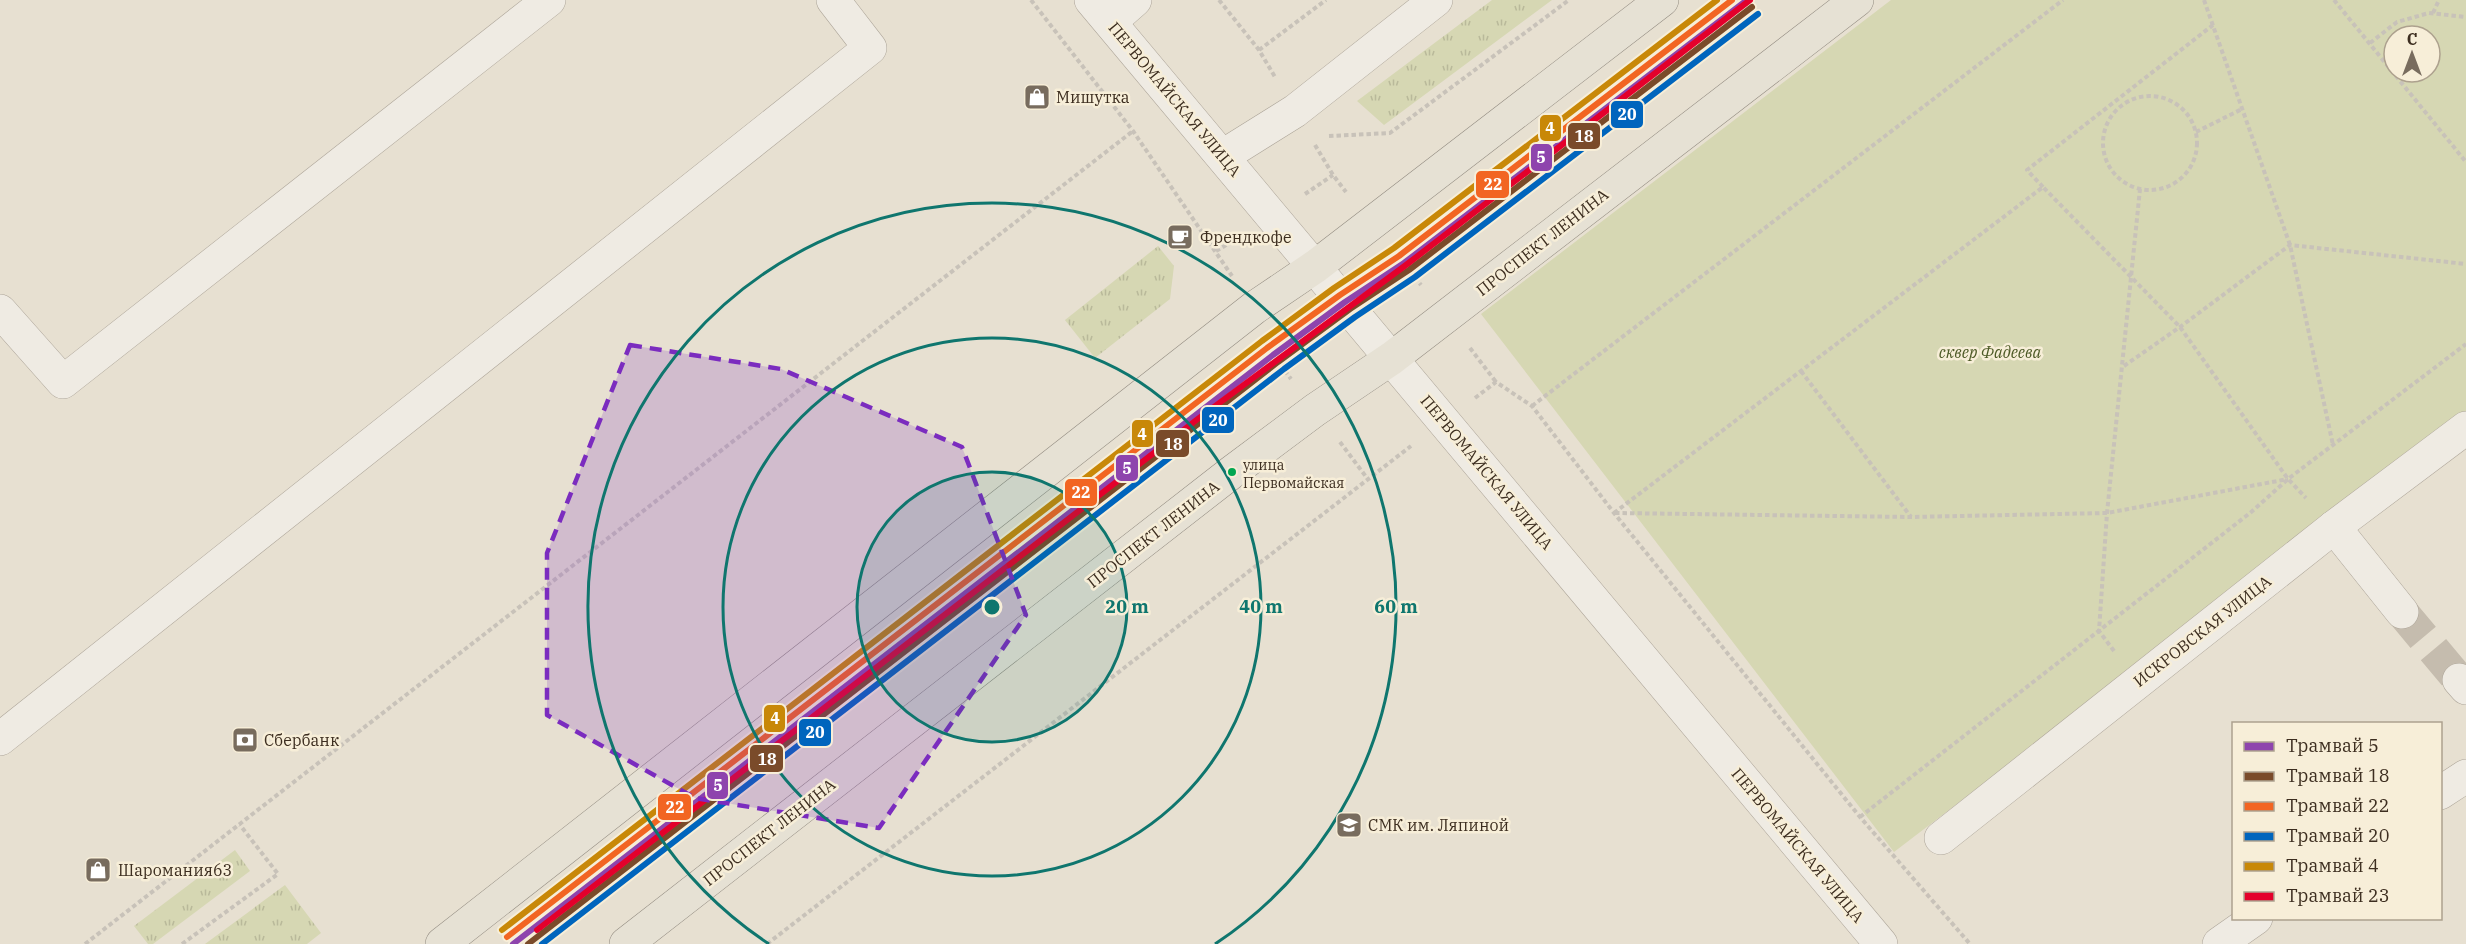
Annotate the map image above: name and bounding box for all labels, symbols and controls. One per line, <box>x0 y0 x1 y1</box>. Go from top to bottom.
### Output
street label: ПЕРВОМАЙСКАЯ УЛИЦА <box>1104 18 1246 180</box>
north arrow <box>2382 24 2442 84</box>
text: С <box>2407 29 2417 49</box>
shop icon: Мишутка <box>1022 82 1052 112</box>
place label: Мишутка <box>1056 87 1130 107</box>
line badge: 20 <box>1610 100 1644 129</box>
text: 20 <box>1617 104 1637 124</box>
line badge: 4 <box>1539 114 1562 142</box>
text: 4 <box>1545 118 1555 138</box>
line badge: 18 <box>1567 122 1601 150</box>
text: 18 <box>1574 126 1594 146</box>
line badge: 5 <box>1530 143 1553 172</box>
text: 5 <box>1536 147 1546 167</box>
line badge: 22 <box>1475 170 1510 199</box>
text: 22 <box>1483 174 1503 194</box>
street label: ПРОСПЕКТ ЛЕНИНА <box>1472 184 1612 300</box>
cafe icon: Френдкофе <box>1165 222 1195 252</box>
place label: Френдкофе <box>1200 227 1292 247</box>
park label: сквер Фадеева <box>1939 342 2041 362</box>
street label: ПЕРВОМАЙСКАЯ УЛИЦА <box>1416 391 1558 553</box>
line badge: 20 <box>1201 406 1235 434</box>
text: 20 <box>1208 410 1228 430</box>
line badge: 4 <box>1131 419 1154 448</box>
text: 4 <box>1137 424 1147 444</box>
line badge: 18 <box>1155 429 1190 458</box>
text: 18 <box>1163 434 1183 454</box>
line badge: 5 <box>1115 454 1139 482</box>
place label: улица Первомайская <box>1243 456 1344 492</box>
text: 5 <box>1122 458 1132 478</box>
marker: улица Первомайская <box>1226 466 1238 478</box>
street label: ПРОСПЕКТ ЛЕНИНА <box>1083 476 1223 592</box>
line badge: 22 <box>1064 478 1098 507</box>
text: 22 <box>1071 482 1091 502</box>
street label: ИСКРОВСКАЯ УЛИЦА <box>2129 571 2275 691</box>
text: 20 m <box>1105 595 1149 618</box>
text: 40 m <box>1239 595 1283 618</box>
text: 60 m <box>1374 595 1418 618</box>
centre of rings <box>982 597 1002 617</box>
line badge: 4 <box>763 704 786 733</box>
text: 4 <box>770 708 780 728</box>
line badge: 20 <box>798 718 832 747</box>
text: 20 <box>805 722 825 742</box>
legend <box>2232 722 2442 920</box>
bank icon: Сбербанк <box>230 725 260 755</box>
place label: Сбербанк <box>264 730 340 750</box>
text: Трамвай 5 <box>2286 734 2379 757</box>
line badge: 18 <box>749 744 784 773</box>
text: 18 <box>757 749 777 769</box>
street label: ПЕРВОМАЙСКАЯ УЛИЦА <box>1727 764 1869 926</box>
text: Трамвай 18 <box>2286 764 2390 787</box>
line badge: 5 <box>706 771 729 800</box>
street label: ПРОСПЕКТ ЛЕНИНА <box>699 774 839 890</box>
text: 5 <box>713 775 723 795</box>
line badge: 22 <box>657 793 692 821</box>
text: Трамвай 22 <box>2286 794 2390 817</box>
text: 22 <box>665 797 685 817</box>
school or university icon: СМК им. Ляпиной <box>1334 810 1364 840</box>
place label: СМК им. Ляпиной <box>1368 815 1509 835</box>
text: Трамвай 20 <box>2286 824 2390 847</box>
text: Трамвай 4 <box>2286 854 2379 877</box>
shop icon: Шаромания63 <box>83 855 113 885</box>
place label: Шаромания63 <box>118 860 232 880</box>
text: Трамвай 23 <box>2286 884 2390 907</box>

